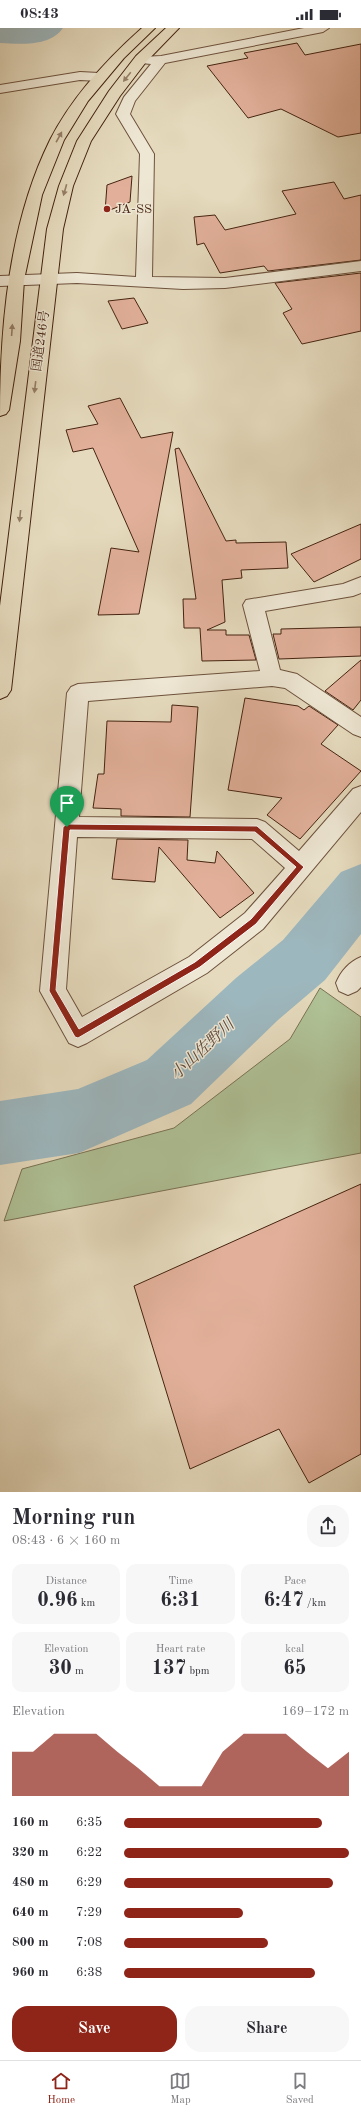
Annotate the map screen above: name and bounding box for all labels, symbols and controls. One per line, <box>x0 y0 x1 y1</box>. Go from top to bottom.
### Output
text: 08:43 <box>20 7 59 22</box>
one-way arrow <box>123 71 132 82</box>
one-way arrow <box>55 131 62 143</box>
one-way arrow <box>62 184 68 196</box>
place label: JA-SS <box>115 203 152 216</box>
marker: JA-SS <box>102 204 112 214</box>
street label: 国道246号 <box>29 309 52 372</box>
one-way arrow <box>9 324 16 336</box>
one-way arrow <box>31 381 38 393</box>
one-way arrow <box>17 510 23 522</box>
pin <box>50 786 84 827</box>
icon: arrive <box>56 792 78 814</box>
water label: 小山佐野川 <box>167 1014 239 1083</box>
button: share <box>307 1505 349 1547</box>
text: Morning run <box>12 1507 135 1529</box>
text: 08:43 · 6 × 160 m <box>12 1534 120 1547</box>
text: Distance <box>45 1576 87 1587</box>
text: Time <box>168 1576 193 1587</box>
text: Pace <box>284 1576 306 1587</box>
text: 0.96 <box>37 1591 78 1611</box>
text: 6:31 <box>160 1591 201 1611</box>
text: 6:47 <box>263 1591 304 1611</box>
text: km <box>78 1598 95 1609</box>
text: /km <box>304 1598 326 1609</box>
text: Elevation <box>44 1644 89 1655</box>
text: Heart rate <box>156 1644 205 1655</box>
text: kcal <box>285 1644 304 1655</box>
text: 30 <box>49 1659 72 1679</box>
text: 137 <box>152 1659 186 1679</box>
text: 65 <box>283 1659 306 1679</box>
text: m <box>72 1666 84 1677</box>
text: bpm <box>186 1666 209 1677</box>
text: Elevation <box>12 1705 65 1718</box>
text: 169–172 m <box>282 1705 349 1718</box>
text: 160 m <box>12 1816 49 1829</box>
text: 6:35 <box>76 1816 102 1829</box>
text: 320 m <box>12 1846 49 1859</box>
text: 6:22 <box>76 1846 102 1859</box>
text: 480 m <box>12 1876 49 1889</box>
text: 6:29 <box>76 1876 102 1889</box>
text: 640 m <box>12 1906 49 1919</box>
text: 7:29 <box>76 1906 102 1919</box>
text: 800 m <box>12 1936 49 1949</box>
text: 7:08 <box>76 1936 102 1949</box>
text: 960 m <box>12 1966 49 1979</box>
text: 6:38 <box>76 1966 102 1979</box>
button: Save <box>12 2006 177 2052</box>
button: Share <box>185 2006 349 2052</box>
tab: Home <box>47 2070 75 2108</box>
tab: Map <box>169 2070 191 2108</box>
tab: Saved <box>286 2070 314 2108</box>

